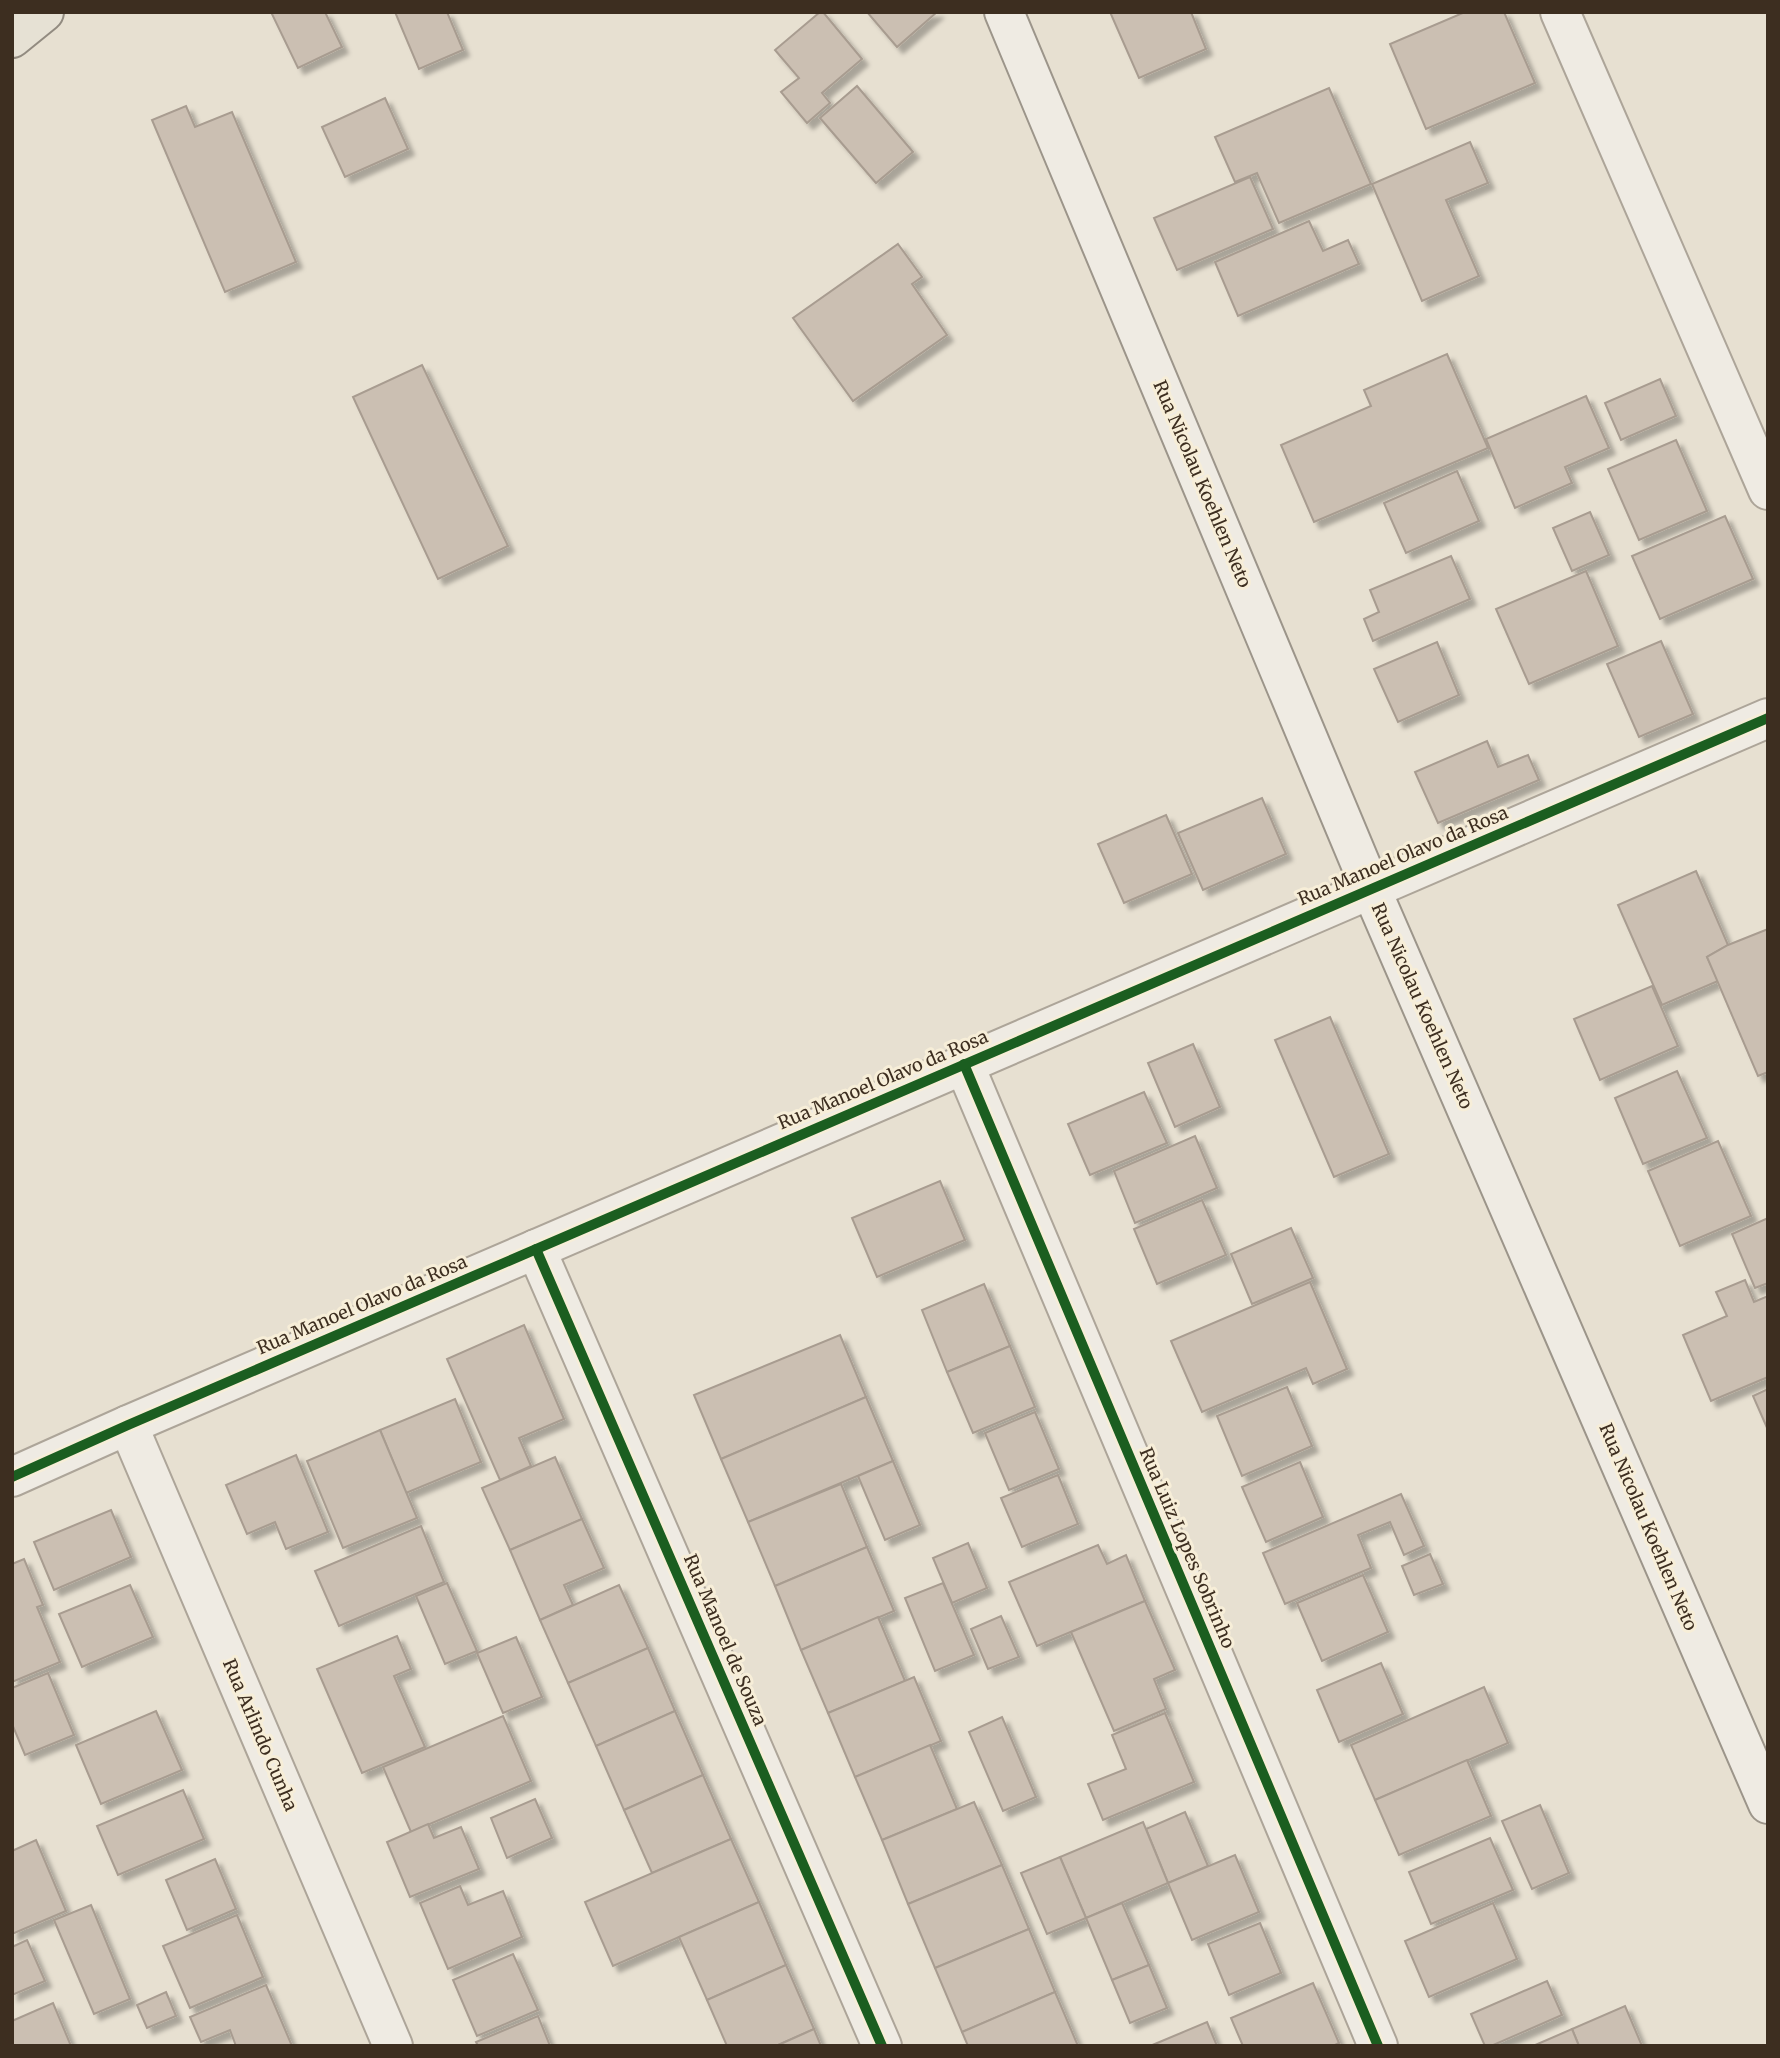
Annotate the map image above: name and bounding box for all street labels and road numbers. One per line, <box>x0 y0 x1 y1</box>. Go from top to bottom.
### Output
street label: Rua Nicolau Koehlen Neto <box>1148 377 1257 591</box>
street label: Rua Manoel Olavo da Rosa <box>1294 801 1512 910</box>
street label: Rua Nicolau Koehlen Neto <box>1367 899 1478 1112</box>
street label: Rua Manoel Olavo da Rosa <box>774 1025 992 1134</box>
street label: Rua Manoel Olavo da Rosa <box>253 1250 471 1359</box>
street label: Rua Nicolau Koehlen Neto <box>1594 1420 1703 1634</box>
street label: Rua Luiz Lopes Sobrinho <box>1135 1444 1240 1652</box>
street label: Rua Manoel de Souza <box>679 1551 772 1729</box>
street label: Rua Arlindo Cunha <box>218 1655 303 1815</box>

